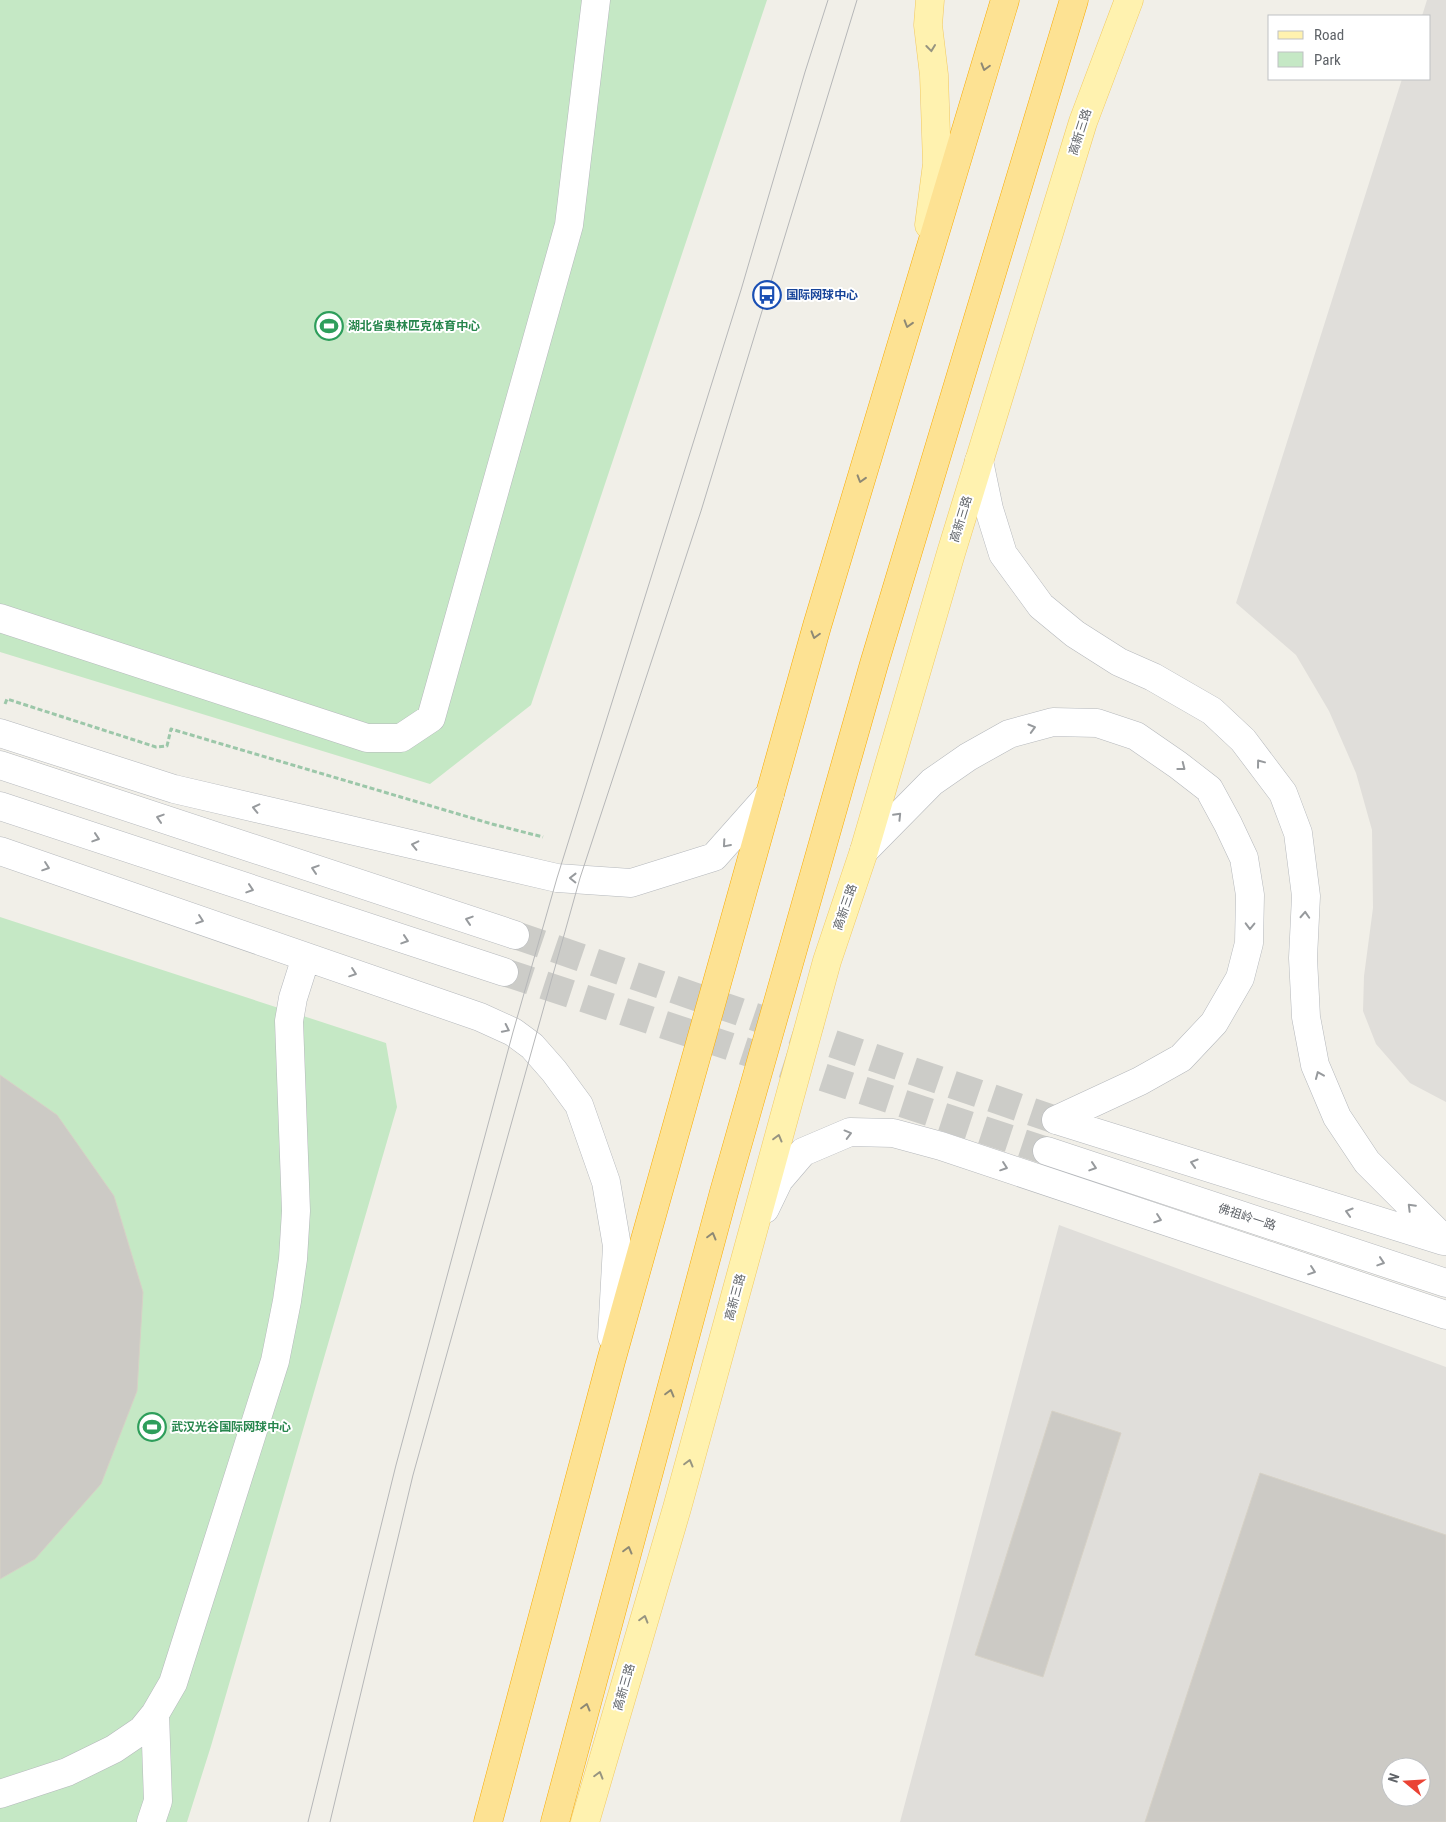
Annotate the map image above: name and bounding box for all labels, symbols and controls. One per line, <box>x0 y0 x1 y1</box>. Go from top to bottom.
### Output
legend <box>1268 15 1431 80</box>
text: Road <box>1314 26 1344 44</box>
one-way arrow <box>925 45 936 53</box>
text: Park <box>1314 51 1341 69</box>
one-way arrow <box>980 63 990 71</box>
street label: 高新三路 <box>1066 107 1094 157</box>
bus stop icon: 国际网球中心 <box>752 280 782 310</box>
place label: 国际网球中心 <box>786 288 858 302</box>
sports icon: 湖北省奥林匹克体育中心 <box>314 311 344 341</box>
place label: 湖北省奥林匹克体育中心 <box>348 319 480 333</box>
one-way arrow <box>904 319 914 328</box>
one-way arrow <box>857 475 867 483</box>
street label: 高新三路 <box>947 494 975 544</box>
one-way arrow <box>810 630 820 639</box>
one-way arrow <box>1027 723 1036 733</box>
one-way arrow <box>1257 759 1266 769</box>
one-way arrow <box>1176 762 1185 770</box>
one-way arrow <box>252 803 261 814</box>
one-way arrow <box>892 813 901 822</box>
one-way arrow <box>157 814 165 824</box>
one-way arrow <box>91 832 100 842</box>
one-way arrow <box>723 838 732 847</box>
one-way arrow <box>410 840 419 851</box>
one-way arrow <box>41 861 50 871</box>
one-way arrow <box>311 864 319 874</box>
one-way arrow <box>569 873 577 883</box>
street label: 高新三路 <box>831 882 859 932</box>
one-way arrow <box>246 883 254 893</box>
one-way arrow <box>1300 910 1311 918</box>
one-way arrow <box>195 914 203 924</box>
one-way arrow <box>465 915 474 925</box>
one-way arrow <box>1244 922 1255 930</box>
one-way arrow <box>400 934 409 944</box>
one-way arrow <box>348 967 357 977</box>
one-way arrow <box>500 1023 509 1033</box>
one-way arrow <box>1315 1071 1325 1080</box>
one-way arrow <box>843 1129 852 1140</box>
one-way arrow <box>773 1134 783 1142</box>
one-way arrow <box>1191 1159 1199 1169</box>
one-way arrow <box>1089 1161 1097 1171</box>
one-way arrow <box>1000 1162 1008 1172</box>
street label: 佛祖岭一路 <box>1216 1201 1278 1233</box>
one-way arrow <box>1408 1203 1417 1212</box>
one-way arrow <box>1346 1207 1354 1217</box>
one-way arrow <box>1154 1213 1162 1223</box>
one-way arrow <box>706 1232 717 1241</box>
one-way arrow <box>1376 1256 1384 1266</box>
one-way arrow <box>1308 1265 1316 1275</box>
street label: 高新三路 <box>722 1272 748 1322</box>
one-way arrow <box>664 1389 675 1398</box>
sports icon: 武汉光谷国际网球中心 <box>137 1412 167 1442</box>
place label: 武汉光谷国际网球中心 <box>171 1420 291 1434</box>
one-way arrow <box>683 1459 694 1467</box>
one-way arrow <box>622 1546 633 1555</box>
one-way arrow <box>639 1616 649 1624</box>
street label: 高新三路 <box>611 1662 637 1712</box>
one-way arrow <box>580 1703 591 1712</box>
north arrow <box>1381 1757 1431 1807</box>
text: N <box>1385 1771 1403 1785</box>
one-way arrow <box>593 1772 603 1780</box>

